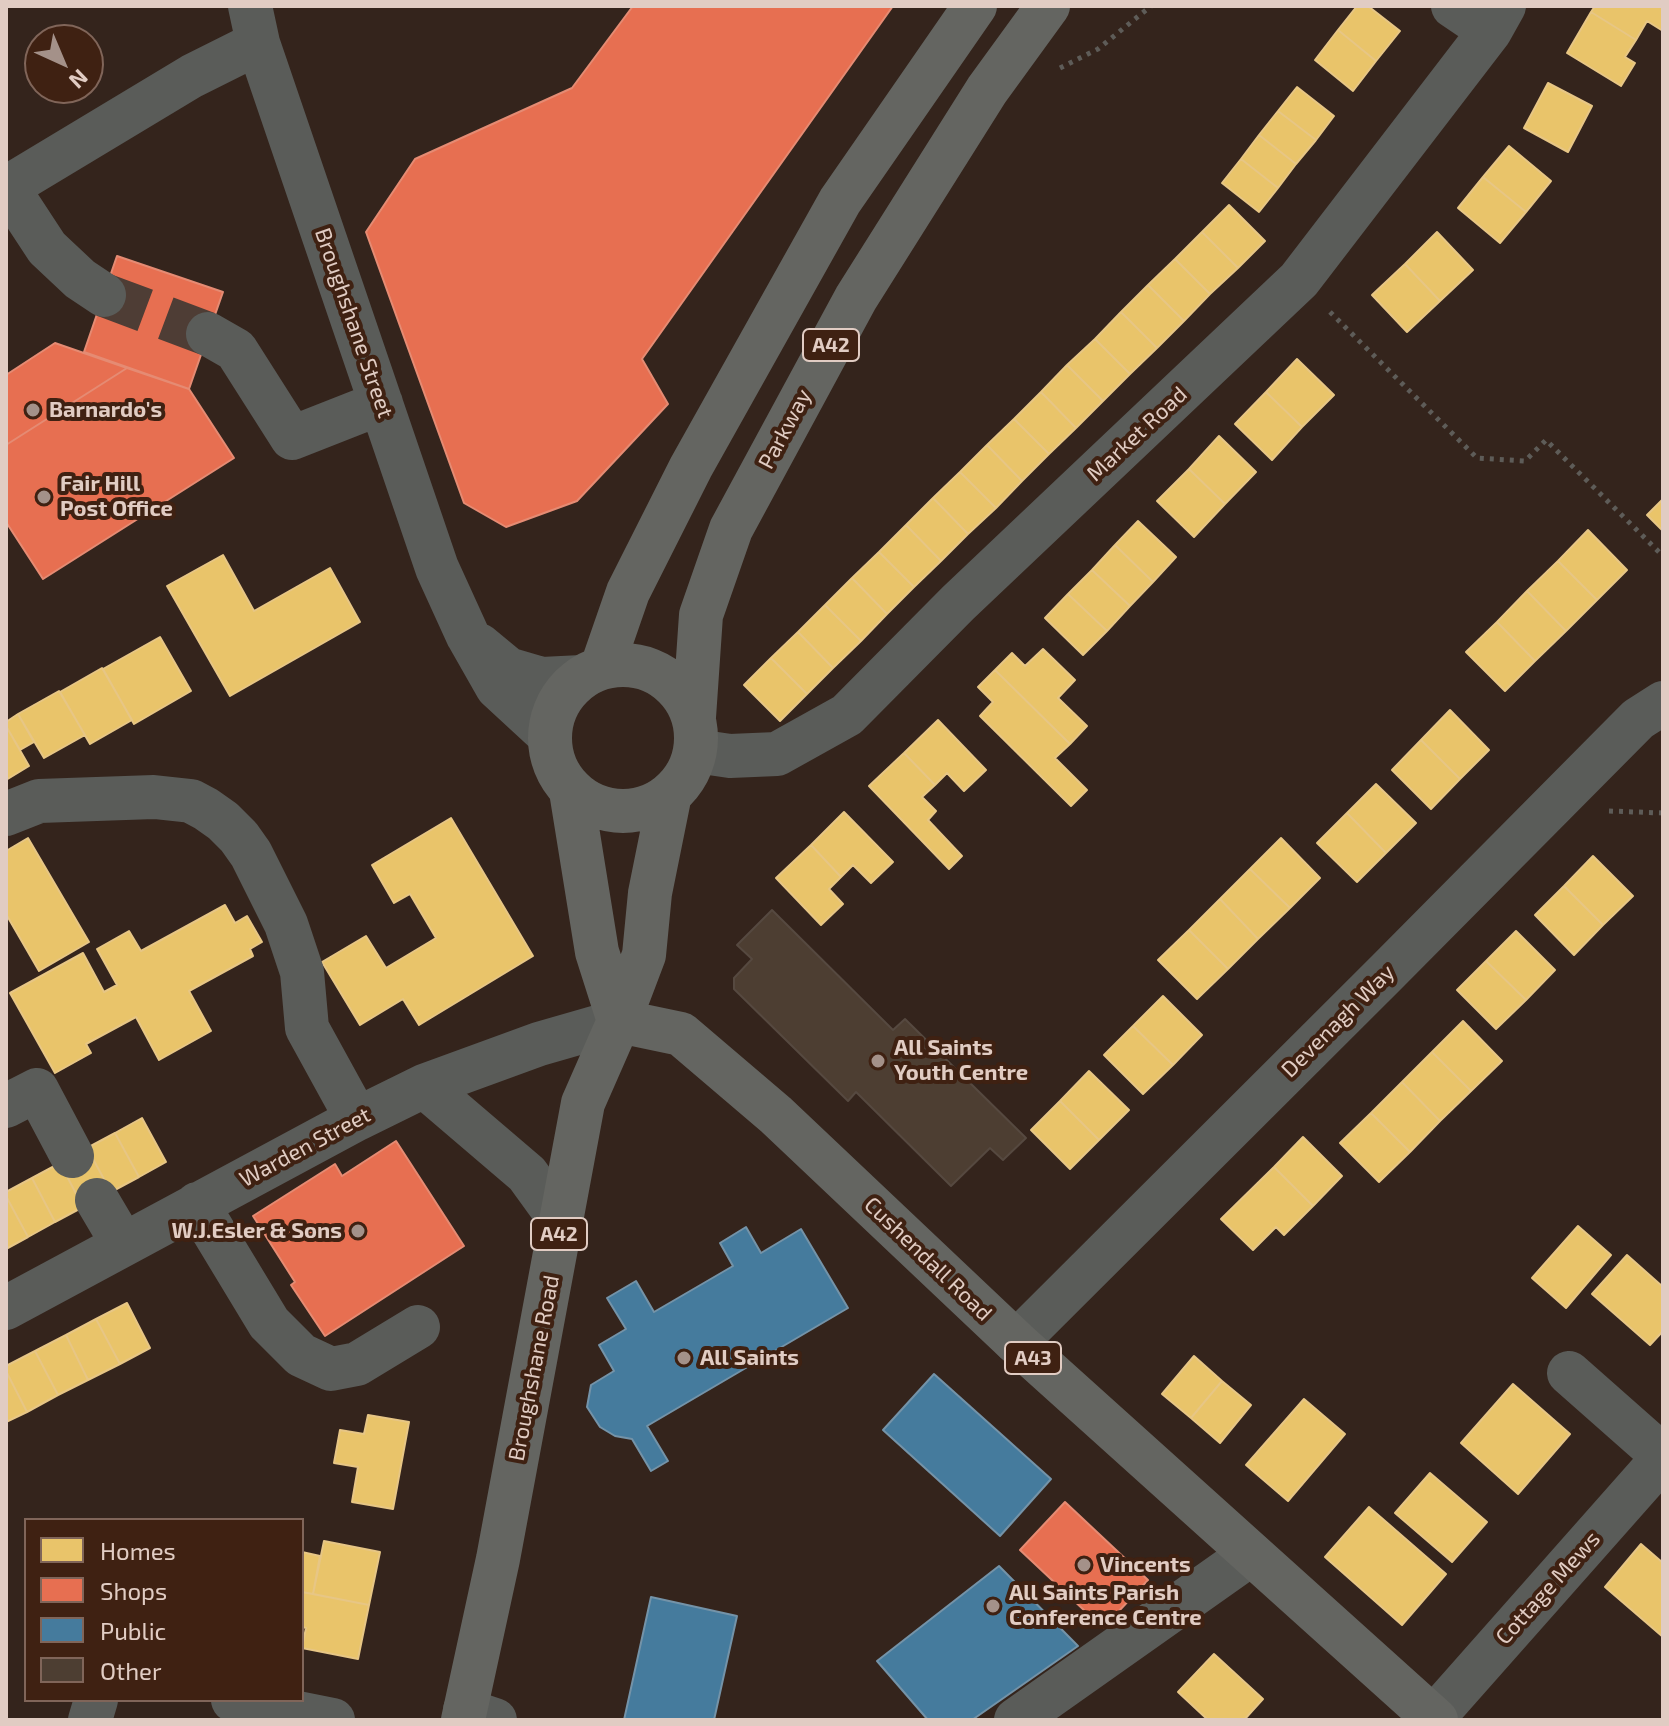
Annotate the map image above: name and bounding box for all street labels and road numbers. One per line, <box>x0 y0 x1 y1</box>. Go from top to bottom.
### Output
street label: Broughshane Street <box>309 225 399 421</box>
road number: A42 <box>803 329 859 361</box>
street label: Market Road <box>1082 381 1192 487</box>
street label: Parkway <box>753 384 817 474</box>
street label: Devenagh Way <box>1276 959 1400 1083</box>
street label: Warden Street <box>235 1101 375 1193</box>
street label: Cushendall Road <box>859 1192 997 1326</box>
road number: A42 <box>531 1218 587 1250</box>
street label: Broughshane Road <box>503 1273 565 1463</box>
road number: A43 <box>1005 1342 1061 1374</box>
street label: Cottage Mews <box>1490 1526 1606 1650</box>

